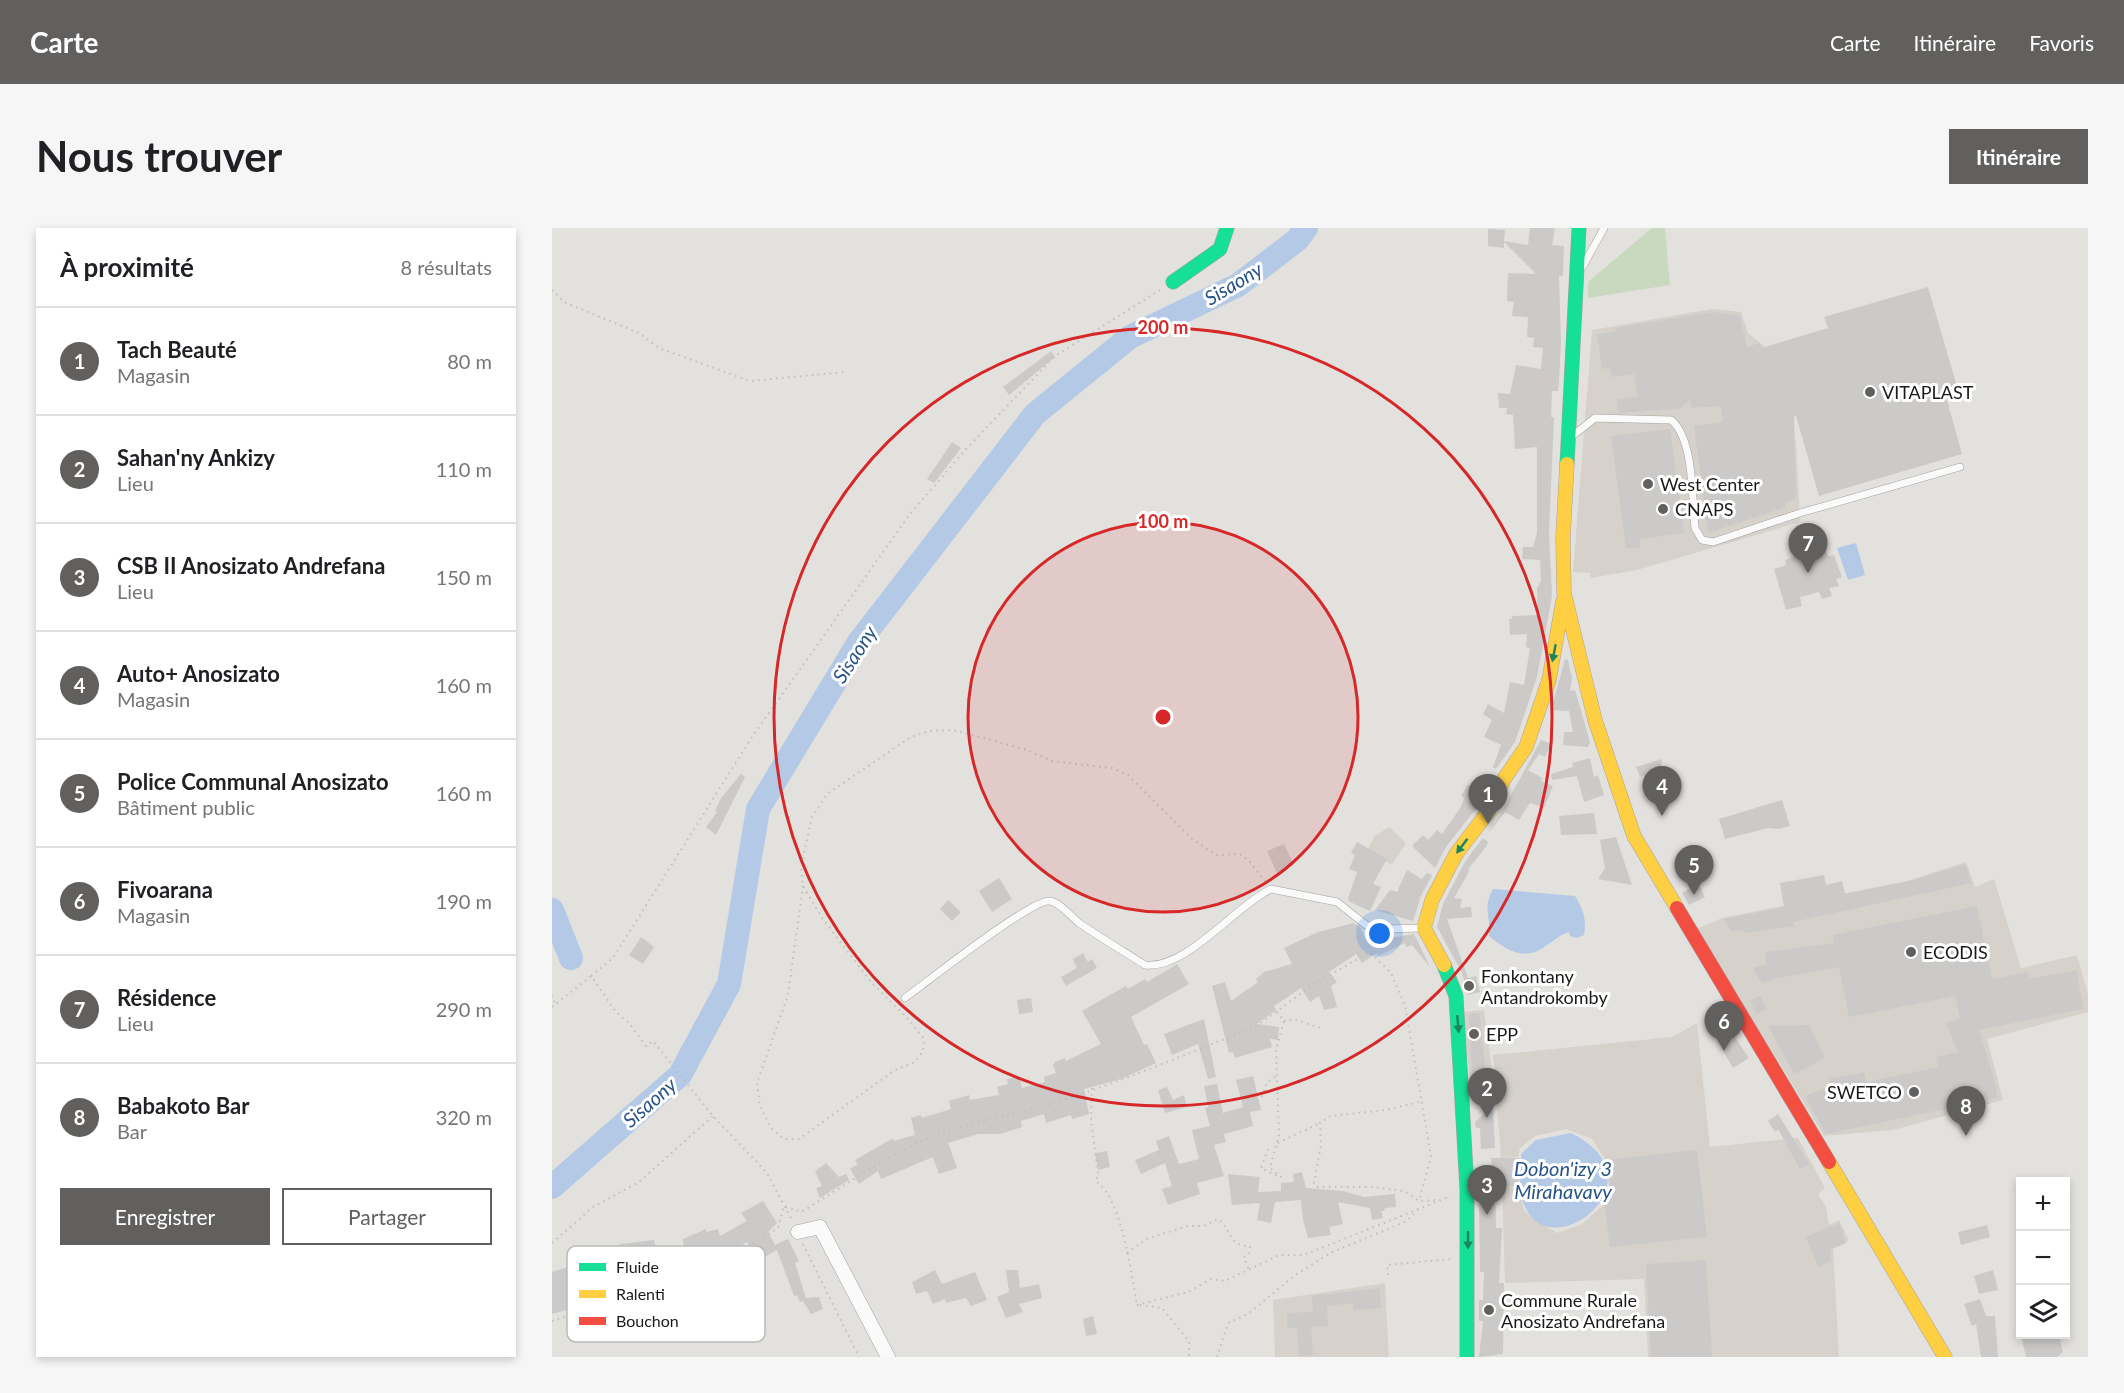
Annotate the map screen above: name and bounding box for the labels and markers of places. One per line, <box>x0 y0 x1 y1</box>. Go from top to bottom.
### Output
place label: VITAPLAST <box>1882 381 1974 403</box>
marker: VITAPLAST <box>1863 385 1877 399</box>
place label: West Center <box>1660 473 1760 495</box>
marker: West Center <box>1641 477 1655 491</box>
place label: CNAPS <box>1675 498 1734 520</box>
marker: CNAPS <box>1656 502 1670 516</box>
pin: 7 <box>1788 524 1828 573</box>
centre of rings <box>1153 707 1173 727</box>
pin: 4 <box>1642 766 1682 816</box>
pin: 1 <box>1468 774 1508 824</box>
pin: 5 <box>1674 846 1714 895</box>
place label: ECODIS <box>1923 941 1988 963</box>
marker: ECODIS <box>1904 945 1918 959</box>
place label: Fonkontany Antandrokomby <box>1481 965 1608 1008</box>
marker: Fonkontany Antandrokomby <box>1462 979 1476 993</box>
pin: 6 <box>1704 1002 1744 1051</box>
place label: EPP <box>1486 1023 1518 1045</box>
marker: EPP <box>1467 1027 1481 1041</box>
pin: 2 <box>1468 1068 1506 1118</box>
place label: SWETCO <box>1827 1081 1902 1103</box>
marker: SWETCO <box>1907 1085 1921 1099</box>
pin: 8 <box>1946 1086 1986 1136</box>
pin: 3 <box>1468 1166 1506 1215</box>
place label: Commune Rurale Anosizato Andrefana <box>1501 1289 1665 1332</box>
marker: Commune Rurale Anosizato Andrefana <box>1482 1303 1496 1317</box>

